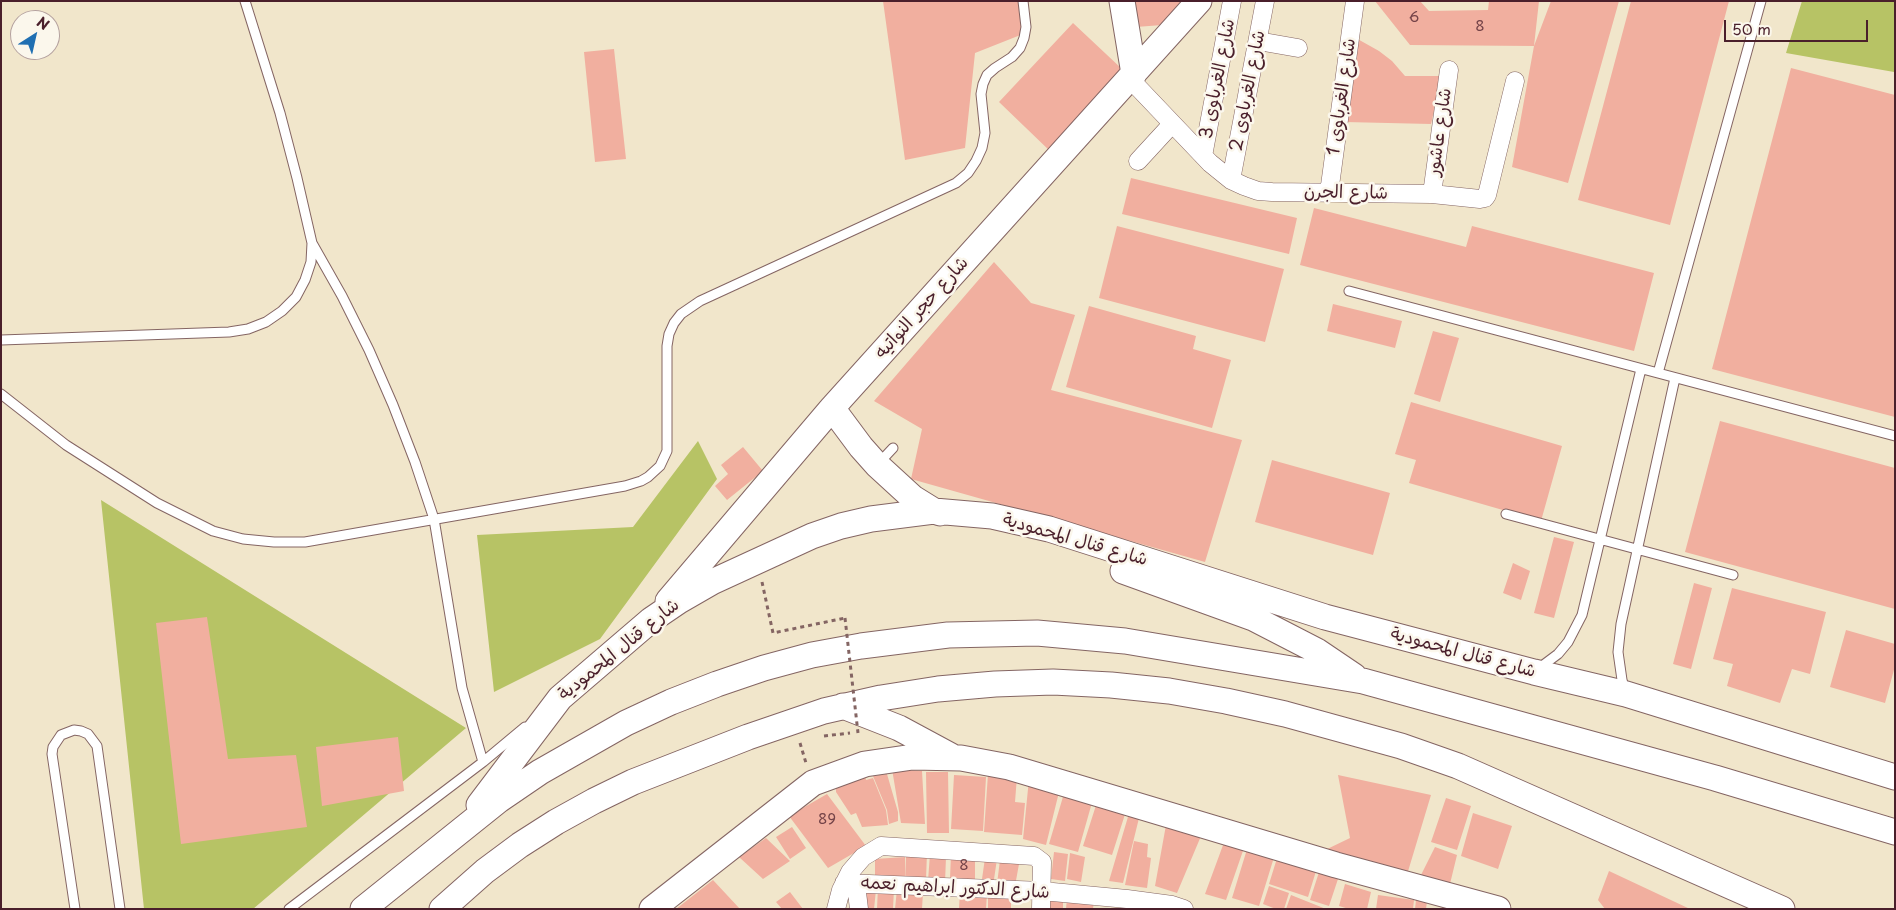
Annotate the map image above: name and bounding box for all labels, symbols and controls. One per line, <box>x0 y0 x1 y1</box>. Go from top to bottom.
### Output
house number: 6 <box>1409 9 1419 27</box>
north arrow <box>10 10 60 60</box>
scale bar <box>1726 10 1870 42</box>
text: N <box>33 11 54 35</box>
street label: شارع الغرباوى 3 <box>1196 17 1240 141</box>
text: 50 m <box>1732 17 1771 40</box>
house number: 8 <box>1475 18 1485 36</box>
street label: شارع الغرباوى 2 <box>1226 29 1270 153</box>
street label: شارع الغرباوى 1 <box>1323 37 1361 157</box>
street label: شارع عاشور <box>1423 87 1457 177</box>
street label: شارع الجرن <box>1304 181 1388 205</box>
street label: شارع حجر النواتيه <box>871 253 973 363</box>
street label: شارع قنال المحمودية <box>1000 509 1150 571</box>
street label: شارع قنال المحمودية <box>554 595 684 705</box>
street label: شارع قنال المحمودية <box>1388 623 1538 683</box>
house number: 89 <box>818 811 836 829</box>
house number: 8 <box>959 857 969 875</box>
street label: شارع الدكتور ابراهيم نعمه <box>860 872 1050 904</box>

